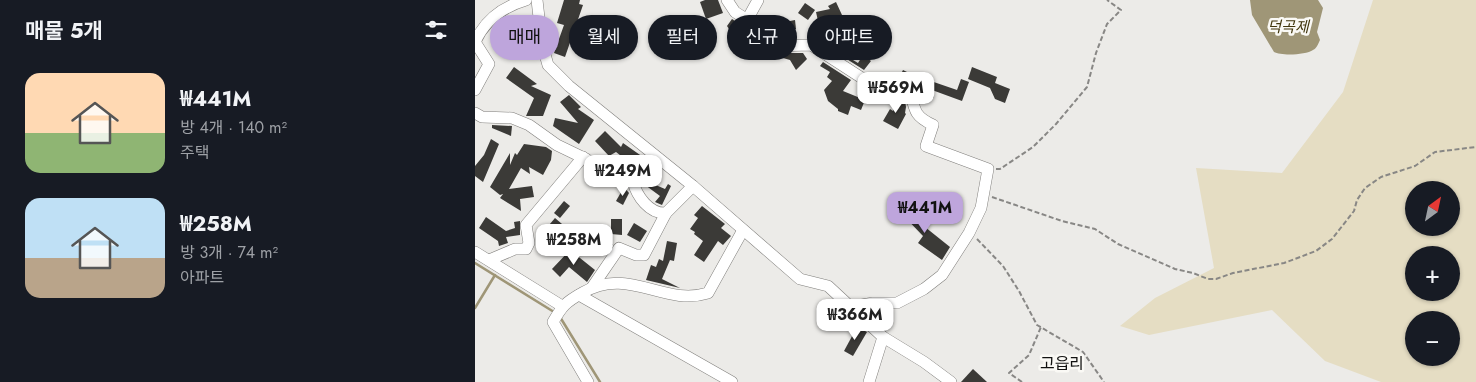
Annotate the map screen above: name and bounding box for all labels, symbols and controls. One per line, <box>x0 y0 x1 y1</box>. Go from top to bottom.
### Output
chip: 매매 <box>490 15 559 60</box>
chip: 월세 <box>569 15 638 60</box>
chip: 필터 <box>648 15 717 60</box>
chip: 신규 <box>727 15 797 60</box>
chip: 아파트 <box>807 15 892 60</box>
text: 매물 5개 <box>25 16 103 46</box>
icon: filters <box>422 16 450 44</box>
water label: 덕곡제 <box>1267 16 1311 38</box>
pin: ₩569M <box>861 72 931 114</box>
text: ₩569M <box>868 76 924 99</box>
text: ₩441M <box>180 84 251 114</box>
icon: home <box>65 93 125 153</box>
text: 방 4개 · 140 m² <box>180 116 287 139</box>
text: 주택 <box>180 141 209 164</box>
pin: ₩249M <box>588 154 658 197</box>
text: ₩249M <box>595 159 651 182</box>
north arrow <box>1405 181 1460 236</box>
map controls <box>1405 181 1460 366</box>
pin: ₩441M <box>890 192 960 234</box>
text: ₩441M <box>898 196 952 219</box>
text: ₩258M <box>180 209 252 239</box>
icon: home <box>65 218 125 278</box>
pin: ₩258M <box>539 224 609 266</box>
text: ₩258M <box>547 228 601 251</box>
text: 방 3개 · 74 m² <box>180 241 278 264</box>
button: + <box>1405 246 1460 301</box>
text: 아파트 <box>180 266 224 289</box>
pin: ₩366M <box>820 298 890 341</box>
text: ₩366M <box>827 303 883 326</box>
button: − <box>1405 311 1460 366</box>
district label: 고읍리 <box>1040 352 1084 375</box>

